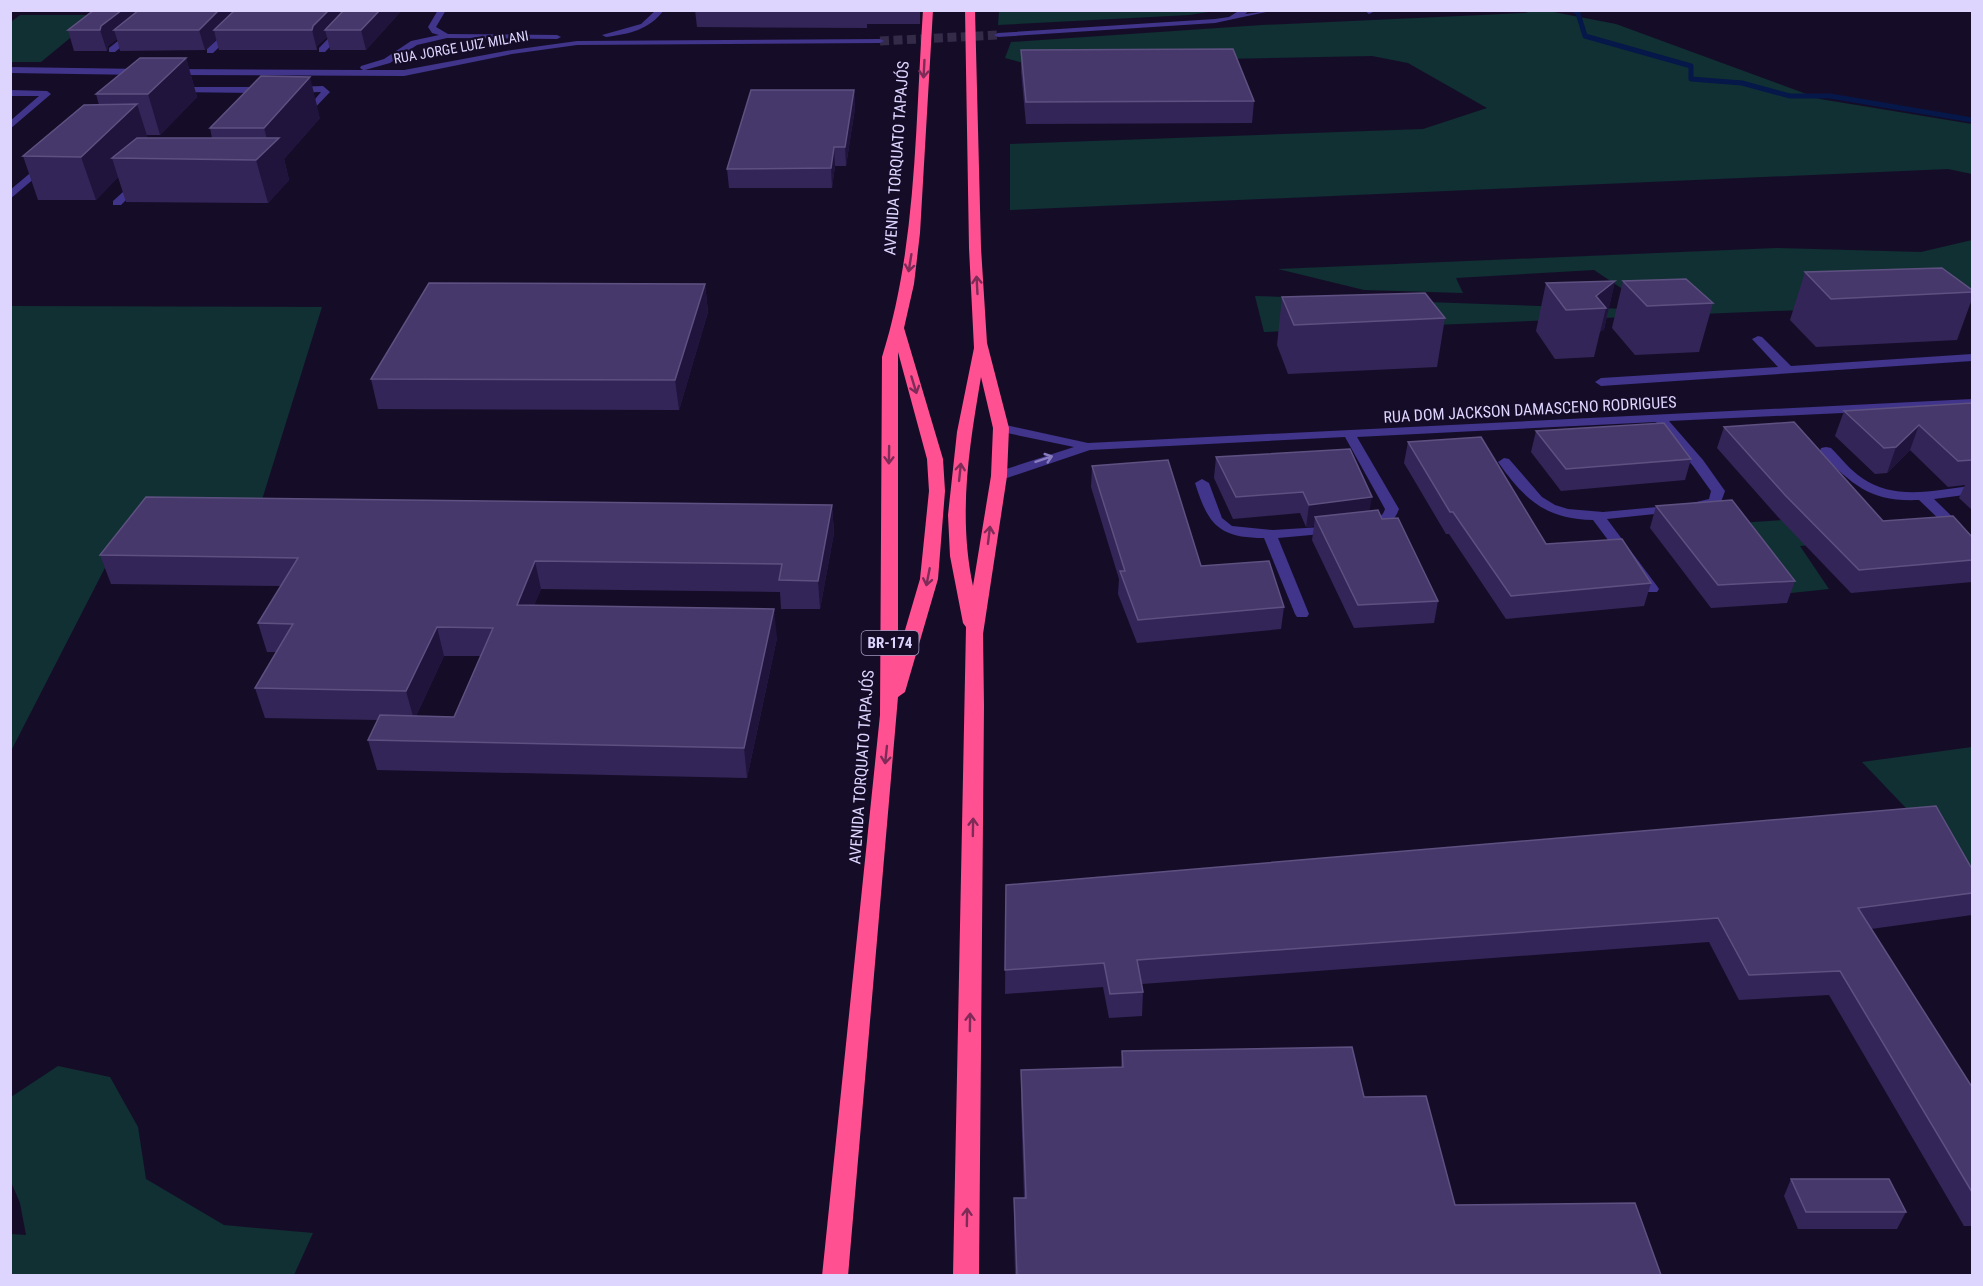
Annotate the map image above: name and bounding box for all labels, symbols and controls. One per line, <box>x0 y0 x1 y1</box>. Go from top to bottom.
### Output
street label: RUA JORGE LUIZ MILANI <box>392 27 530 67</box>
one-way arrow <box>919 58 930 78</box>
street label: AVENIDA TORQUATO TAPAJÓS <box>879 60 913 256</box>
one-way arrow <box>904 253 915 273</box>
one-way arrow <box>971 275 982 295</box>
one-way arrow <box>909 375 920 394</box>
street label: RUA DOM JACKSON DAMASCENO RODRIGUES <box>1383 392 1677 427</box>
one-way arrow <box>883 445 895 465</box>
one-way arrow <box>1034 453 1053 464</box>
one-way arrow <box>955 463 966 483</box>
one-way arrow <box>984 526 995 545</box>
one-way arrow <box>922 567 933 586</box>
road number: BR-174 <box>862 631 918 655</box>
street label: AVENIDA TORQUATO TAPAJÓS <box>844 669 878 865</box>
one-way arrow <box>880 745 891 765</box>
one-way arrow <box>967 818 979 838</box>
one-way arrow <box>964 1013 976 1033</box>
one-way arrow <box>961 1208 973 1228</box>

